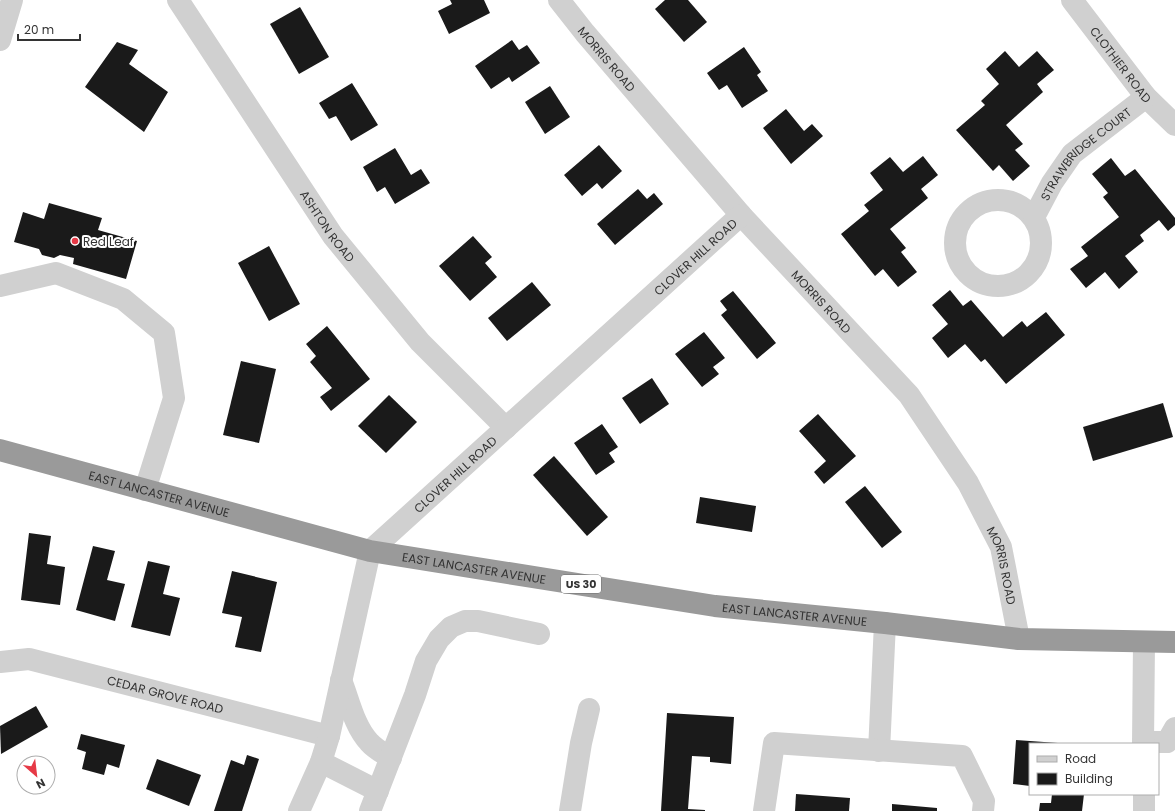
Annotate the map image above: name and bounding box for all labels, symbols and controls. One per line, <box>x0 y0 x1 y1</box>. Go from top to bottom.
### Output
scale bar <box>18 16 80 42</box>
text: 20 m <box>24 21 54 38</box>
street label: MORRIS ROAD <box>574 23 640 95</box>
street label: CLOTHIER ROAD <box>1087 23 1155 106</box>
street label: STRAWBRIDGE COURT <box>1036 103 1135 203</box>
street label: ASHTON ROAD <box>297 187 359 265</box>
street label: CLOVER HILL ROAD <box>650 214 740 299</box>
place label: Red Leaf <box>83 233 134 250</box>
marker: Red Leaf <box>70 236 80 246</box>
street label: MORRIS ROAD <box>788 266 856 337</box>
street label: CLOVER HILL ROAD <box>410 432 500 516</box>
street label: EAST LANCASTER AVENUE <box>87 466 232 521</box>
street label: MORRIS ROAD <box>983 523 1021 606</box>
street label: EAST LANCASTER AVENUE <box>401 548 547 587</box>
road number: US 30 <box>561 575 601 593</box>
street label: EAST LANCASTER AVENUE <box>722 598 868 630</box>
street label: CEDAR GROVE ROAD <box>105 671 225 717</box>
legend <box>1029 743 1159 795</box>
text: Road <box>1065 750 1096 767</box>
north arrow <box>16 755 56 795</box>
text: Building <box>1065 770 1113 787</box>
text: N <box>33 775 48 793</box>

